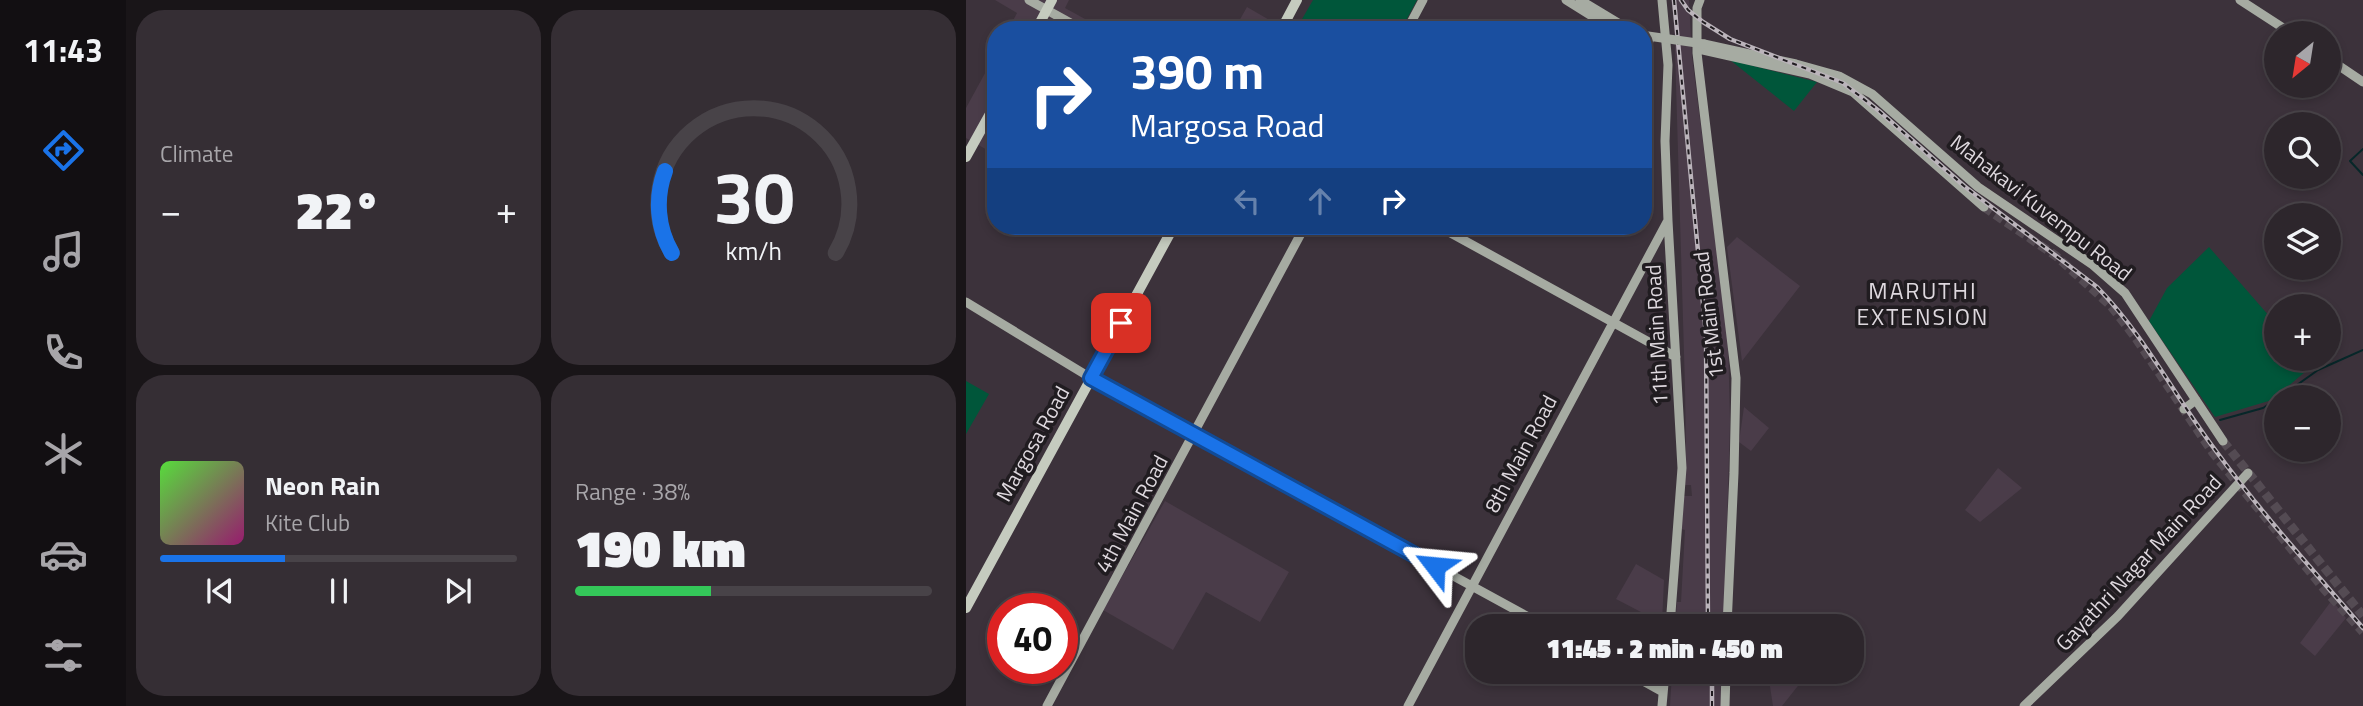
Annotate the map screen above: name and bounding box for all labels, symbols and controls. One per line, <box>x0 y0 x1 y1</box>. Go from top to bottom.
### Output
north arrow <box>2264 21 2342 98</box>
map controls <box>2264 21 2341 462</box>
text: 11:43 <box>23 26 103 74</box>
text: 390 m <box>1130 33 1264 108</box>
icon: right <box>1015 49 1106 140</box>
text: Margosa Road <box>1130 101 1324 149</box>
button: search <box>2264 112 2341 189</box>
icon: directions <box>39 126 88 175</box>
street label: Mahakavi Kuvempu Road <box>1944 126 2139 288</box>
text: Climate <box>160 136 233 171</box>
text: 30 <box>713 142 794 252</box>
text: 22° <box>296 170 381 249</box>
text: − <box>160 181 181 239</box>
text: + <box>496 181 517 239</box>
icon: left <box>1228 182 1266 220</box>
icon: ahead <box>1301 182 1339 220</box>
icon: right <box>1374 182 1412 220</box>
button: layers <box>2264 203 2341 280</box>
icon: music <box>39 227 88 276</box>
text: km/h <box>725 232 782 270</box>
street label: 1st Main Road <box>1684 250 1732 380</box>
street label: 11th Main Road <box>1636 264 1676 406</box>
district label: MARUTHI EXTENSION <box>1857 273 1989 334</box>
pin <box>1091 293 1151 353</box>
button: + <box>2264 294 2341 371</box>
icon: arrive <box>1102 304 1140 342</box>
icon: phone <box>39 328 88 377</box>
street label: Margosa Road <box>987 380 1077 507</box>
button: − <box>2264 385 2341 462</box>
street label: 8th Main Road <box>1476 389 1565 518</box>
icon: climate <box>39 429 88 478</box>
street label: 4th Main Road <box>1087 449 1176 578</box>
text: Neon Rain <box>265 466 380 505</box>
street label: Gayathri Nagar Main Road <box>2048 467 2229 658</box>
text: Range · 38% <box>575 474 690 509</box>
text: Kite Club <box>265 505 350 540</box>
text: 190 km <box>575 508 746 587</box>
position arrow <box>1398 529 1472 603</box>
icon: car <box>39 530 88 579</box>
icon: previous <box>201 572 239 610</box>
icon: pause <box>320 572 358 610</box>
icon: next <box>439 572 477 610</box>
speed limit sign: 40 <box>987 593 1078 684</box>
text: 11:45 · 2 min · 450 m <box>1546 629 1783 668</box>
icon: filters <box>39 631 88 680</box>

